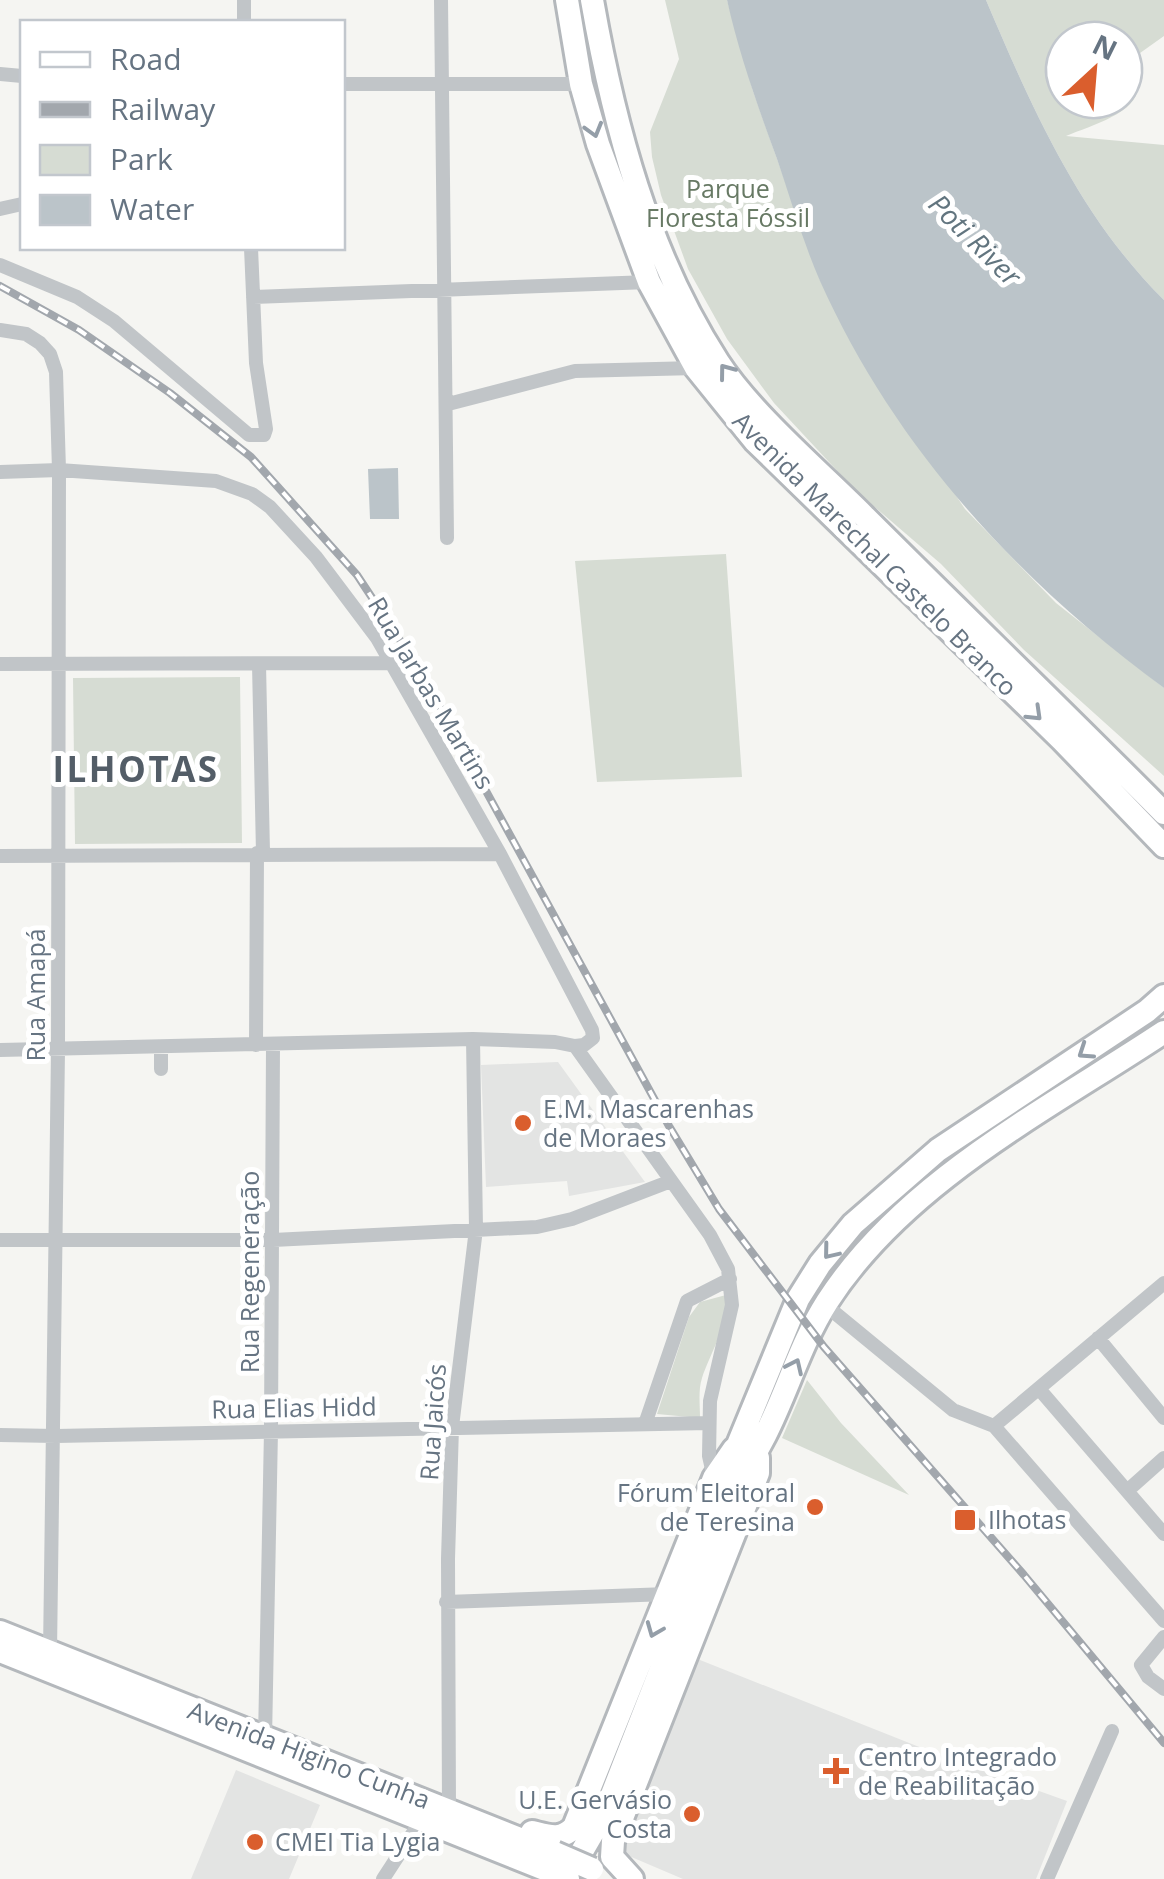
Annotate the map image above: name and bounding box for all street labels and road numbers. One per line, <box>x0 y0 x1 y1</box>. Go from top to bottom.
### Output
street label: Avenida Marechal Castelo Branco <box>726 404 1025 703</box>
street label: Rua Jarbas Martins <box>361 590 503 795</box>
street label: Rua Amapá <box>18 928 52 1062</box>
street label: Rua Regeneração <box>232 1171 266 1373</box>
street label: Rua Jaicós <box>411 1362 453 1481</box>
street label: Rua Elias Hidd <box>211 1389 377 1425</box>
street label: Avenida Higino Cunha <box>183 1692 435 1816</box>

